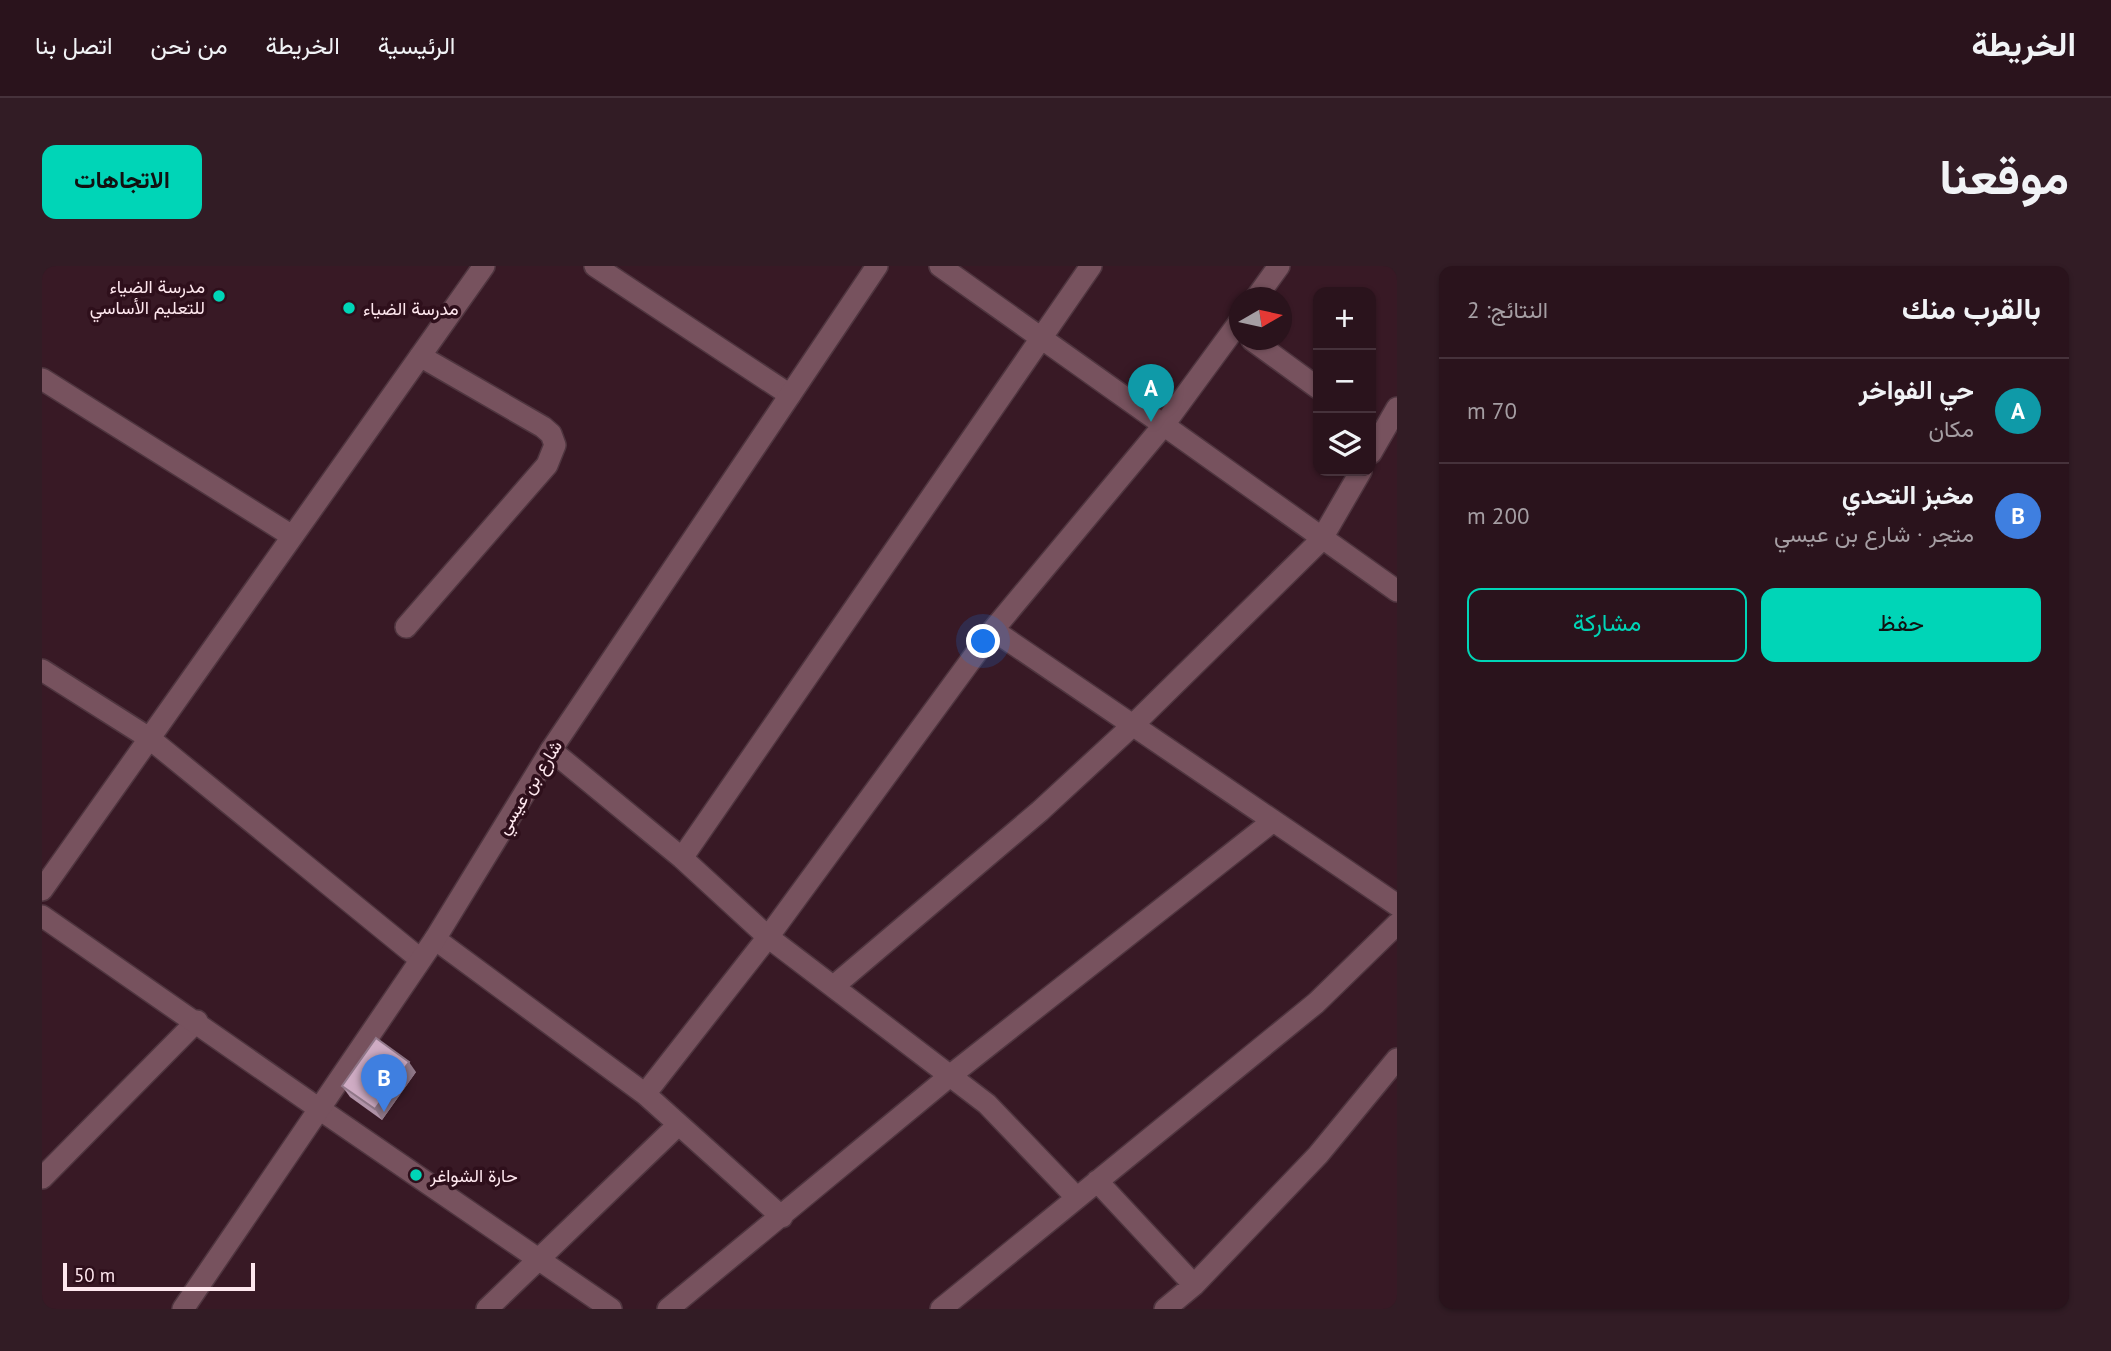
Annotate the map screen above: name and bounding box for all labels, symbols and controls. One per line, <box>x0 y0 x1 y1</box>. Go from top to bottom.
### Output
text: الخريطة <box>1972 22 2076 65</box>
text: اتصل بنا <box>35 30 113 61</box>
text: من نحن <box>151 30 228 61</box>
text: الخريطة <box>266 30 340 61</box>
text: الرئيسية <box>378 30 455 61</box>
text: موقعنا <box>1939 144 2069 208</box>
button: الاتجاهات <box>42 145 202 219</box>
place label: مدرسة الضياء للتعليم الأساسي <box>90 275 205 323</box>
north arrow <box>1229 287 1292 350</box>
map controls <box>1313 287 1376 476</box>
button: + <box>1313 287 1376 350</box>
marker: مدرسة الضياء للتعليم الأساسي <box>211 288 227 304</box>
text: بالقرب منك <box>1902 288 2041 327</box>
text: النتائج: 2 <box>1467 295 1548 324</box>
place label: مدرسة الضياء <box>363 297 459 320</box>
marker: مدرسة الضياء <box>341 300 357 316</box>
button: − <box>1313 350 1376 413</box>
pin: A <box>1128 364 1174 422</box>
text: حي الفواخر <box>1859 373 1974 406</box>
text: 70 m <box>1467 396 1517 425</box>
text: A <box>2011 396 2025 425</box>
button: layers <box>1313 413 1376 476</box>
text: مكان <box>1928 414 1974 443</box>
text: مخبز التحدي <box>1842 478 1974 511</box>
text: 200 m <box>1467 501 1529 530</box>
text: B <box>2011 501 2025 530</box>
text: متجر · شارع بن عيسي <box>1774 519 1974 548</box>
button: مشاركة <box>1467 588 1747 662</box>
button: حفظ <box>1761 588 2041 662</box>
your location <box>966 624 1000 658</box>
street label: شارع بن عيسي <box>491 736 570 841</box>
pin: B <box>361 1054 407 1112</box>
place label: حارة الشواغر <box>429 1164 518 1187</box>
marker: حارة الشواغر <box>408 1167 424 1183</box>
scale bar <box>63 1260 256 1292</box>
text: 50 m <box>74 1263 115 1287</box>

